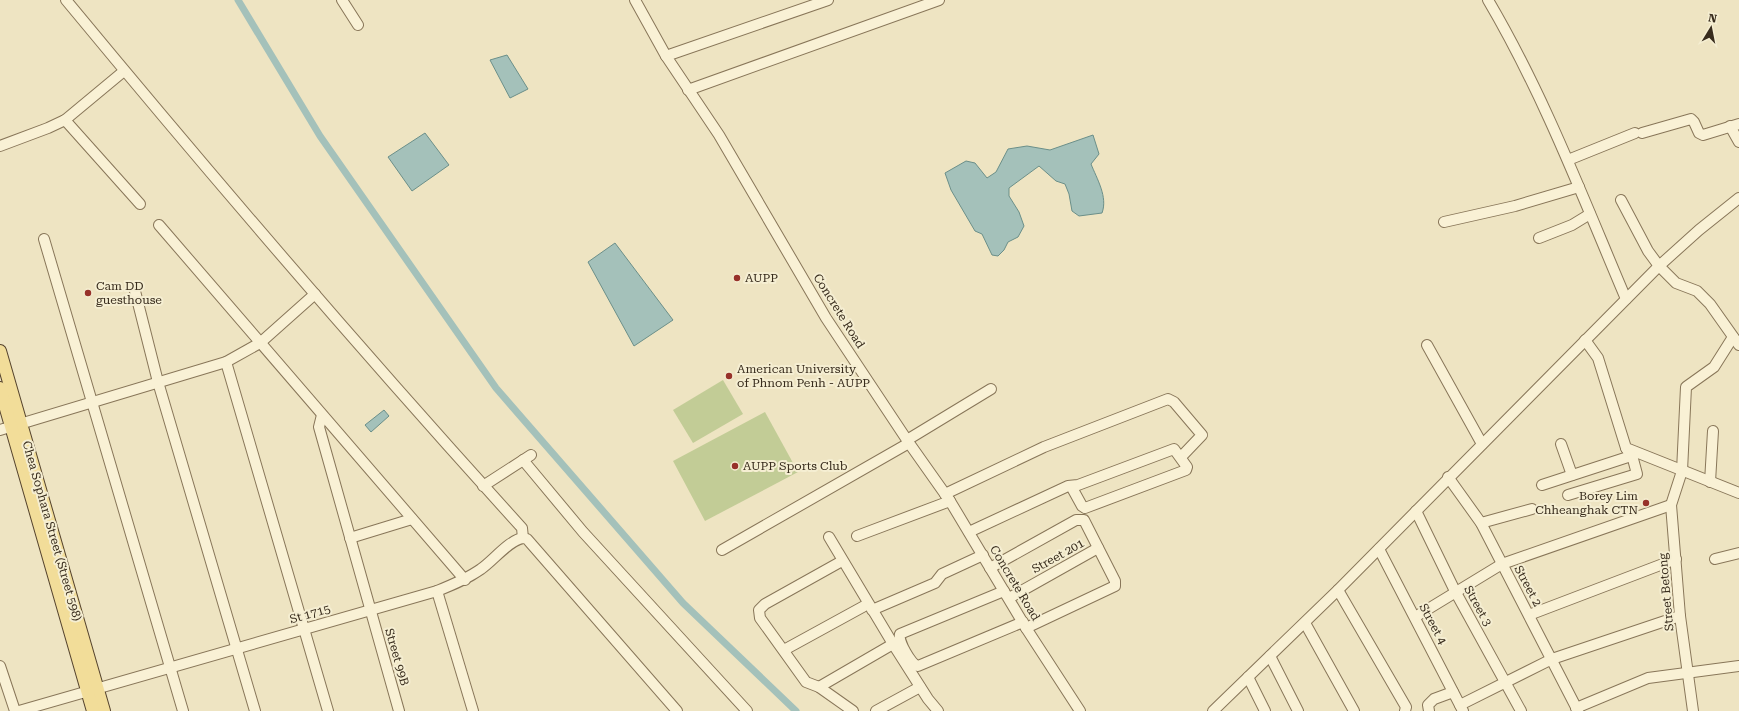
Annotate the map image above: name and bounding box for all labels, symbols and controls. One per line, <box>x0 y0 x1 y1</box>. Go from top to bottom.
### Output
north arrow <box>1691 8 1731 48</box>
text: N <box>1707 12 1718 26</box>
place label: AUPP <box>745 271 778 285</box>
street label: Concrete Road <box>810 271 868 351</box>
marker: AUPP <box>732 273 742 283</box>
place label: Cam DD guesthouse <box>96 279 162 307</box>
marker: Cam DD guesthouse <box>83 288 93 298</box>
place label: American University of Phnom Penh - AUPP <box>737 362 870 390</box>
marker: American University of Phnom Penh - AUPP <box>724 371 734 381</box>
street label: Chea Sophara Street (Street 598) <box>20 439 84 623</box>
place label: AUPP Sports Club <box>743 459 848 473</box>
marker: AUPP Sports Club <box>730 461 740 471</box>
place label: Borey Lim Chheanghak CTN <box>1535 489 1638 517</box>
marker: Borey Lim Chheanghak CTN <box>1641 498 1651 508</box>
street label: Street 201 <box>1029 536 1087 576</box>
street label: Concrete Road <box>987 543 1043 623</box>
street label: Street Betong <box>1656 552 1676 632</box>
street label: Street 2 <box>1511 563 1545 609</box>
street label: Street 3 <box>1461 583 1495 629</box>
street label: St 1715 <box>288 601 332 626</box>
street label: Street 4 <box>1416 601 1450 647</box>
street label: Street 99B <box>382 627 412 687</box>

